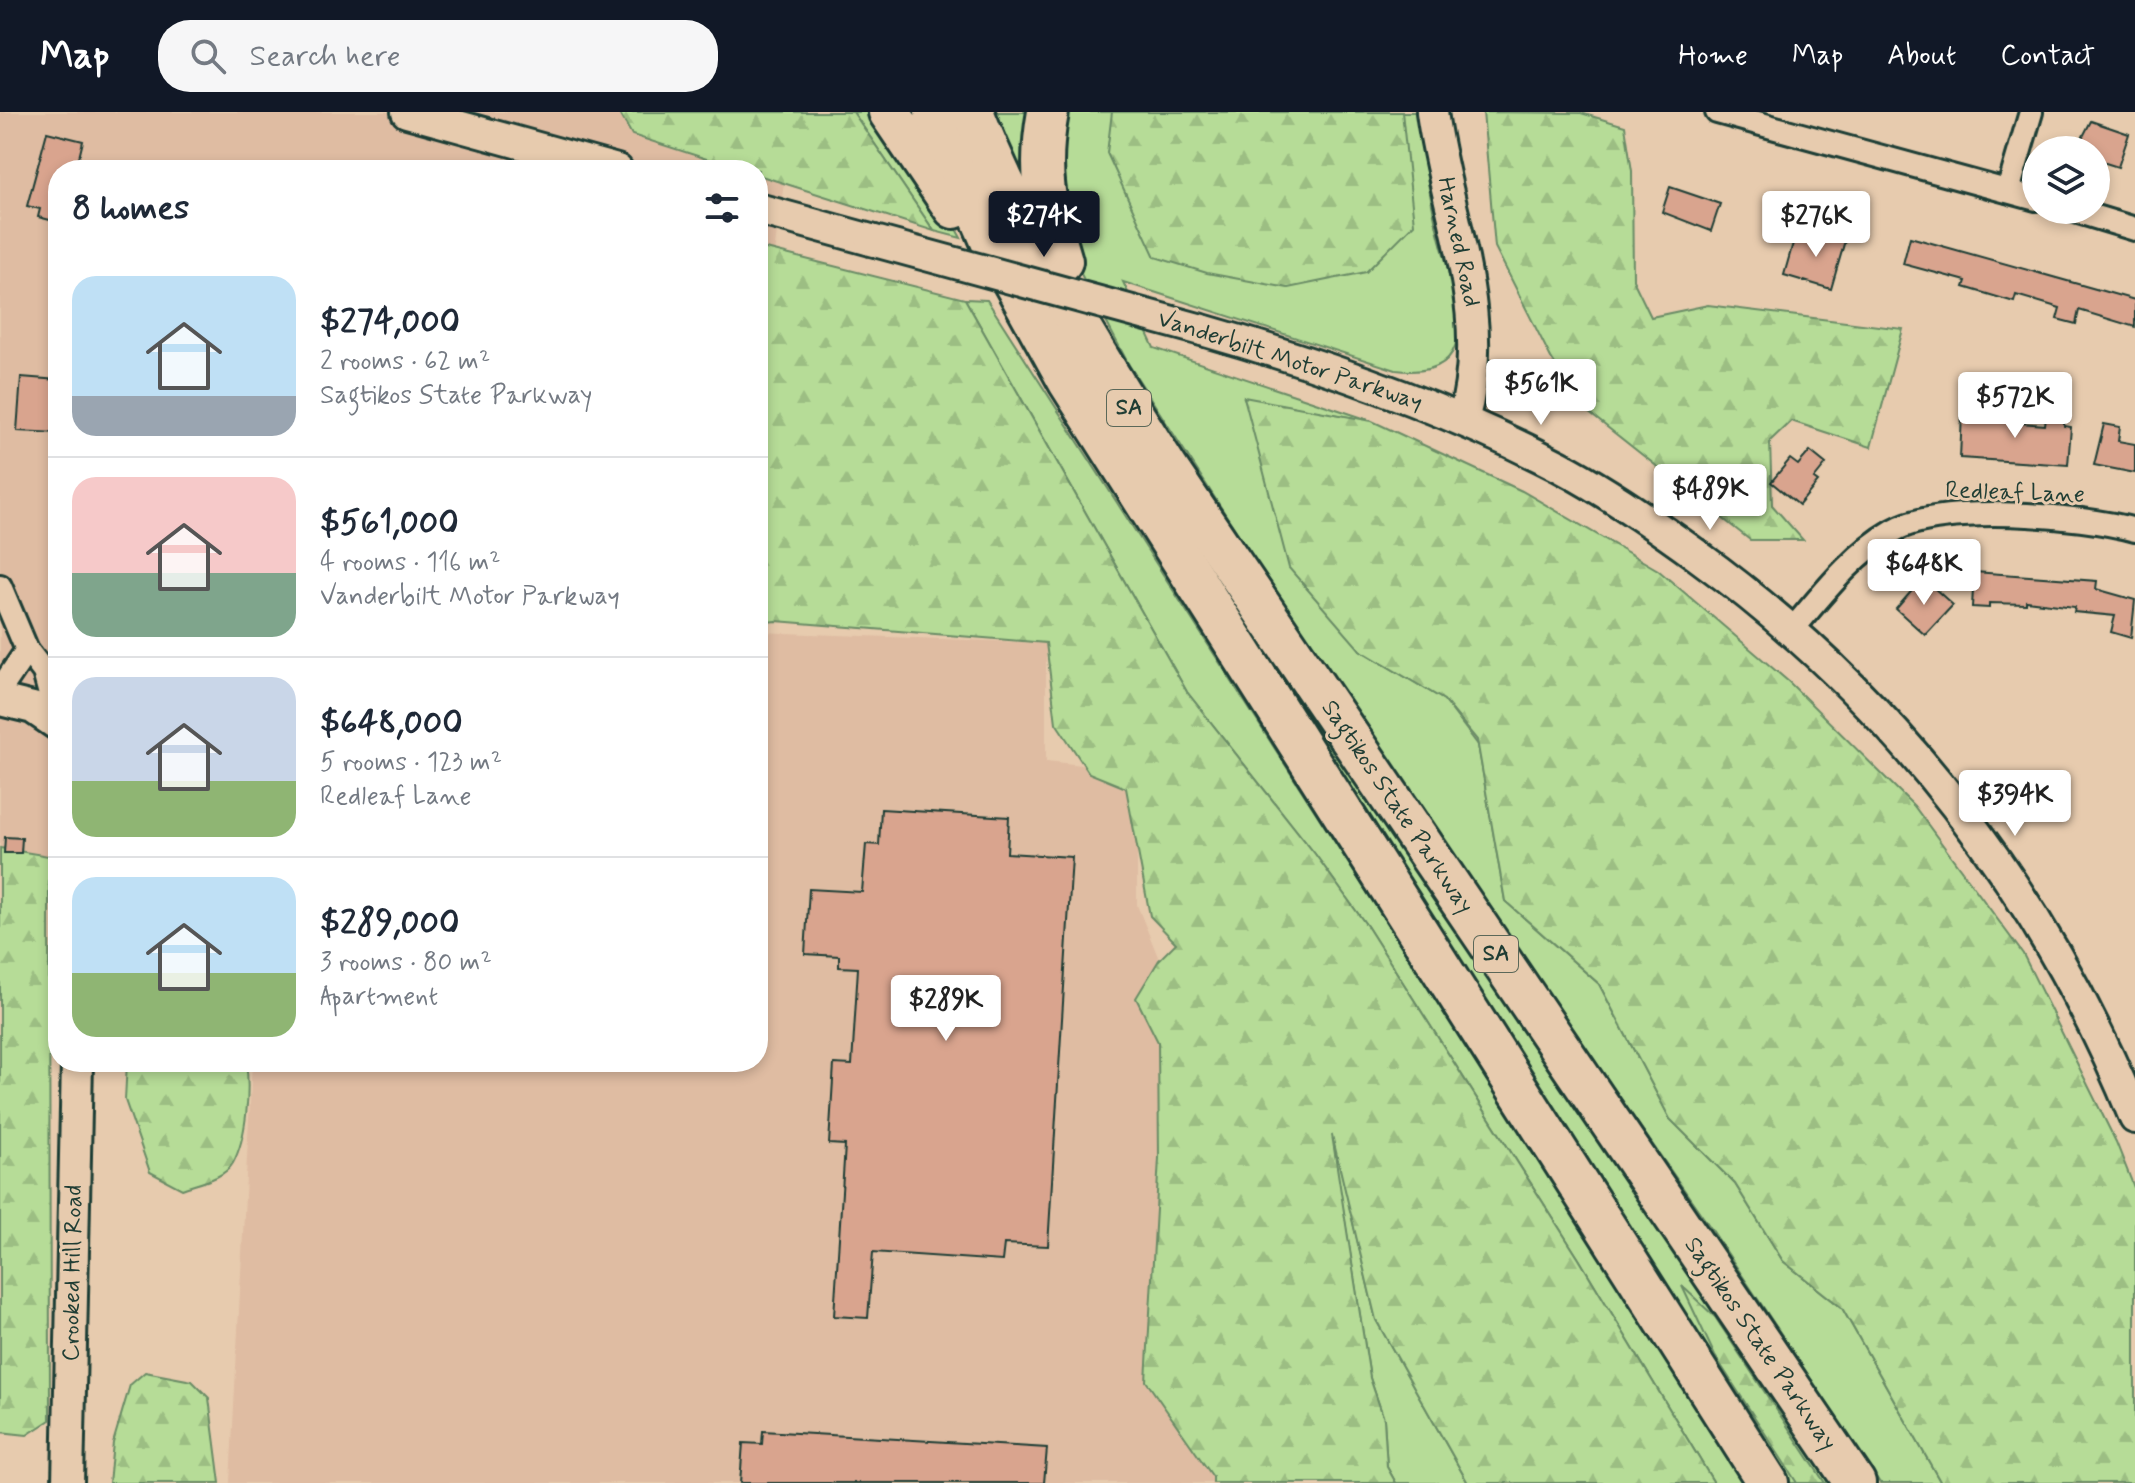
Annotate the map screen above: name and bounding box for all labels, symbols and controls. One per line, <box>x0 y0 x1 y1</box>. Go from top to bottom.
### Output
search box <box>158 20 718 92</box>
text: Map <box>40 32 110 81</box>
icon: search <box>186 34 230 78</box>
text: Search here <box>250 37 401 76</box>
text: Home <box>1678 38 1748 75</box>
text: Map <box>1792 38 1843 75</box>
text: About <box>1887 38 1956 75</box>
text: Contact <box>2000 38 2095 75</box>
map controls <box>2022 136 2110 224</box>
button: layers <box>2022 136 2110 224</box>
street label: Harned Road <box>1429 174 1487 310</box>
text: 8 homes <box>72 186 189 231</box>
icon: filters <box>700 186 744 230</box>
pin: $274K <box>988 191 1100 259</box>
pin: $276K <box>1760 191 1872 259</box>
text: $274K <box>1007 200 1081 234</box>
text: $276K <box>1780 200 1852 234</box>
text: $274,000 <box>320 300 460 345</box>
street label: Vanderbilt Motor Parkway <box>1154 303 1426 419</box>
icon: home <box>136 308 232 404</box>
text: 2 rooms · 62 m² <box>320 345 490 379</box>
pin: $561K <box>1485 359 1597 427</box>
text: $561K <box>1504 368 1578 402</box>
pin: $572K <box>1959 372 2071 440</box>
text: Sagtikos State Parkway <box>320 379 592 413</box>
text: $572K <box>1976 381 2054 415</box>
road number: SA <box>1107 390 1151 426</box>
pin: $489K <box>1654 464 1766 532</box>
text: $489K <box>1672 473 1748 507</box>
street label: Redleaf Lane <box>1945 475 2085 511</box>
text: $561,000 <box>320 501 459 546</box>
icon: home <box>136 509 232 605</box>
pin: $648K <box>1868 539 1980 607</box>
text: 4 rooms · 116 m² <box>320 546 501 580</box>
text: $648K <box>1886 548 1962 582</box>
text: Vanderbilt Motor Parkway <box>320 580 620 614</box>
street label: Sagtikos State Parkway <box>1311 694 1480 922</box>
text: $648,000 <box>320 701 463 746</box>
icon: home <box>136 709 232 805</box>
text: 5 rooms · 123 m² <box>320 746 502 780</box>
pin: $394K <box>1959 770 2071 838</box>
text: $394K <box>1977 779 2053 813</box>
text: Redleaf Lane <box>320 780 472 814</box>
text: $289,000 <box>320 901 459 946</box>
icon: home <box>136 909 232 1005</box>
road number: SA <box>1474 936 1518 972</box>
text: 3 rooms · 80 m² <box>320 946 492 980</box>
pin: $289K <box>890 975 1002 1043</box>
text: Apartment <box>320 980 438 1014</box>
text: $289K <box>909 984 983 1018</box>
street label: Crooked Hill Road <box>56 1184 90 1362</box>
street label: Sagtikos State Parkway <box>1674 1231 1843 1459</box>

